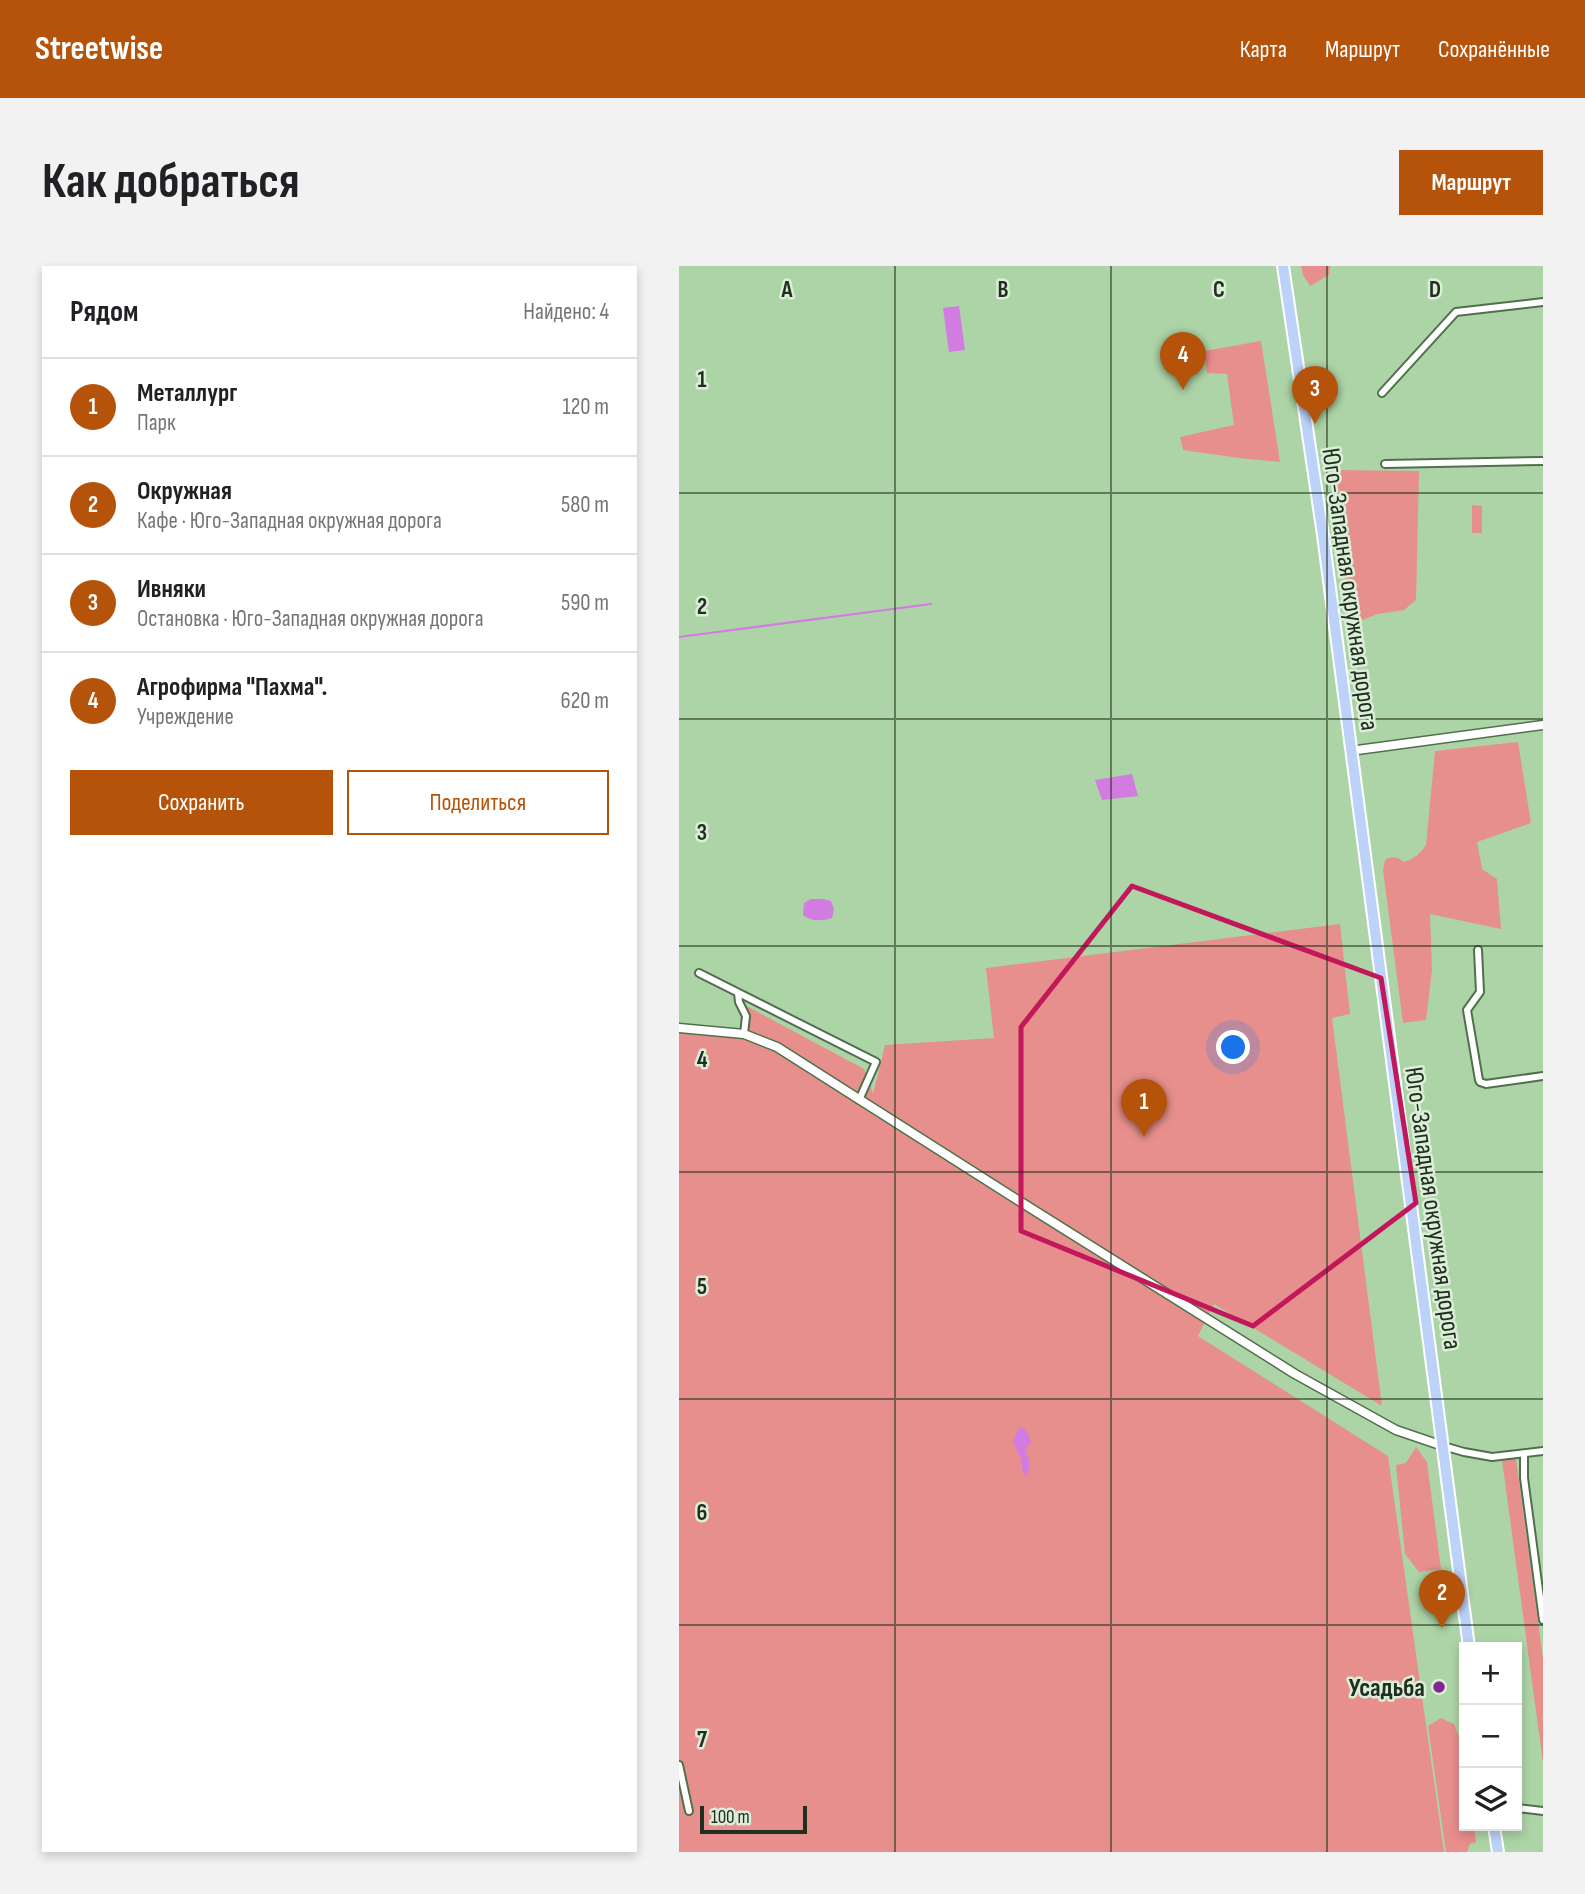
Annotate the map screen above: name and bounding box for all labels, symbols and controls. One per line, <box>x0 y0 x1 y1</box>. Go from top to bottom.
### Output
text: Streetwise <box>35 29 163 69</box>
text: Карта <box>1240 35 1287 64</box>
text: Маршрут <box>1325 35 1400 64</box>
text: Сохранённые <box>1438 35 1550 64</box>
button: Маршрут <box>1399 150 1543 215</box>
text: Как добраться <box>42 153 300 212</box>
text: A <box>781 276 794 304</box>
text: B <box>998 276 1009 304</box>
text: C <box>1213 276 1225 304</box>
text: D <box>1429 276 1441 304</box>
text: Рядом <box>70 294 138 330</box>
text: Найдено: 4 <box>523 298 609 326</box>
pin: 4 <box>1160 332 1206 390</box>
text: 1 <box>697 366 707 394</box>
pin: 3 <box>1292 366 1338 424</box>
text: Металлург <box>137 378 237 409</box>
text: 1 <box>88 393 98 421</box>
text: 120 m <box>563 393 609 421</box>
text: Парк <box>137 409 176 437</box>
street label: Юго-Западная окружная дорога <box>1314 446 1385 732</box>
text: Окружная <box>137 476 232 507</box>
text: 2 <box>88 491 98 519</box>
text: 580 m <box>561 491 609 519</box>
text: Кафе · Юго-Западная окружная дорога <box>137 507 442 535</box>
text: Ивняки <box>137 574 206 605</box>
text: 3 <box>88 589 98 617</box>
text: 590 m <box>561 589 609 617</box>
text: 2 <box>697 593 707 621</box>
text: Остановка · Юго-Западная окружная дорога <box>137 605 484 633</box>
text: Агрофирма "Пахма". <box>137 672 327 703</box>
text: 4 <box>88 687 98 715</box>
text: 620 m <box>561 687 609 715</box>
text: Учреждение <box>137 703 234 731</box>
button: Сохранить <box>70 770 333 835</box>
button: Поделиться <box>347 770 609 835</box>
text: 3 <box>697 819 707 847</box>
your location <box>1216 1030 1250 1064</box>
text: 4 <box>697 1046 708 1074</box>
street label: Юго-Западная окружная дорога <box>1397 1065 1468 1351</box>
pin: 1 <box>1121 1079 1167 1137</box>
text: 5 <box>697 1273 707 1301</box>
text: 6 <box>697 1499 707 1527</box>
pin: 2 <box>1419 1570 1465 1628</box>
map controls <box>1459 1642 1522 1831</box>
button: + <box>1459 1642 1522 1705</box>
place label: Усадьба <box>1348 1673 1425 1704</box>
marker: Усадьба <box>1431 1679 1447 1695</box>
button: − <box>1459 1705 1522 1768</box>
text: 7 <box>697 1726 707 1754</box>
button: layers <box>1459 1768 1522 1831</box>
scale bar <box>700 1803 807 1835</box>
text: 100 m <box>711 1806 750 1829</box>

